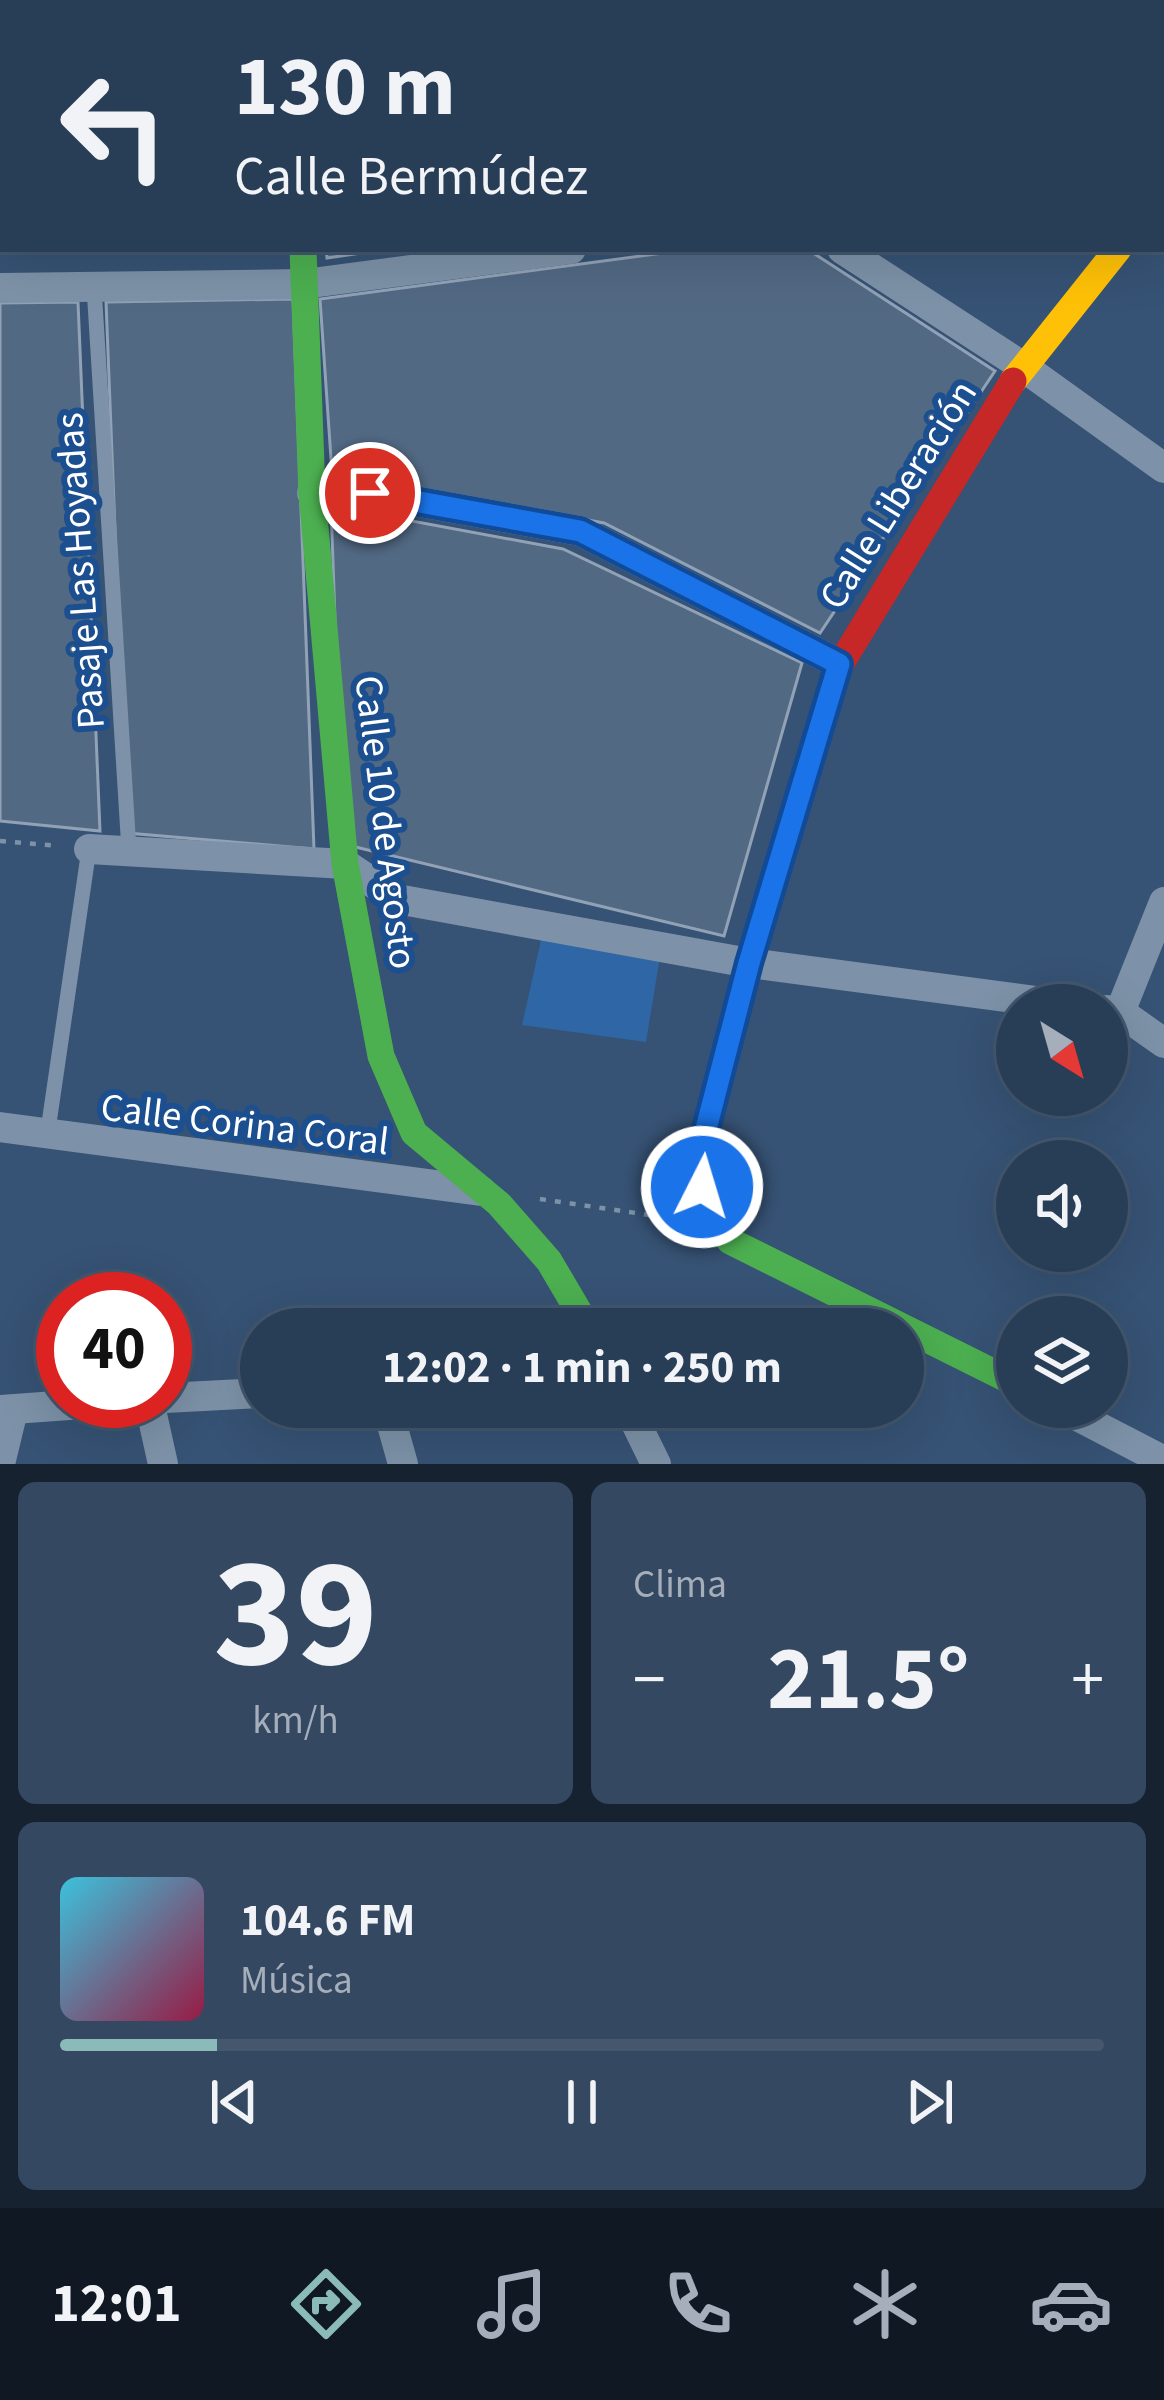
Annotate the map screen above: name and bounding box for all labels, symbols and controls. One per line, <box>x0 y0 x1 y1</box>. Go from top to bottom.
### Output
text: 130 m <box>234 28 456 148</box>
icon: left <box>36 48 192 204</box>
text: Calle Bermúdez <box>234 139 588 216</box>
street label: Calle Liberación <box>806 370 991 620</box>
street label: Pasaje Las Hoyadas <box>42 411 120 731</box>
pin <box>319 442 421 544</box>
icon: arrive <box>337 460 403 526</box>
street label: Calle 10 de Agosto <box>339 672 431 972</box>
north arrow <box>996 984 1128 1116</box>
map controls <box>996 984 1128 1428</box>
street label: Calle Corina Coral <box>97 1080 392 1170</box>
position arrow <box>639 1124 765 1250</box>
button: sound <box>996 1140 1128 1272</box>
speed limit sign: 40 <box>36 1272 192 1428</box>
button: layers <box>996 1296 1128 1428</box>
text: 12:02 · 1 min · 250 m <box>382 1336 782 1400</box>
text: 39 <box>213 1504 378 1726</box>
text: Clima <box>633 1557 727 1613</box>
text: 21.5° <box>767 1616 970 1744</box>
text: − <box>633 1633 666 1727</box>
text: + <box>1071 1633 1104 1727</box>
text: km/h <box>252 1693 339 1749</box>
text: 104.6 FM <box>240 1889 415 1953</box>
text: Música <box>240 1953 353 2009</box>
icon: previous <box>201 2069 267 2135</box>
icon: pause <box>549 2069 615 2135</box>
icon: next <box>897 2069 963 2135</box>
icon: directions <box>284 2262 368 2346</box>
icon: music <box>470 2262 554 2346</box>
icon: phone <box>656 2262 740 2346</box>
icon: climate <box>843 2262 927 2346</box>
icon: car <box>1029 2262 1113 2346</box>
text: 12:01 <box>51 2266 181 2343</box>

